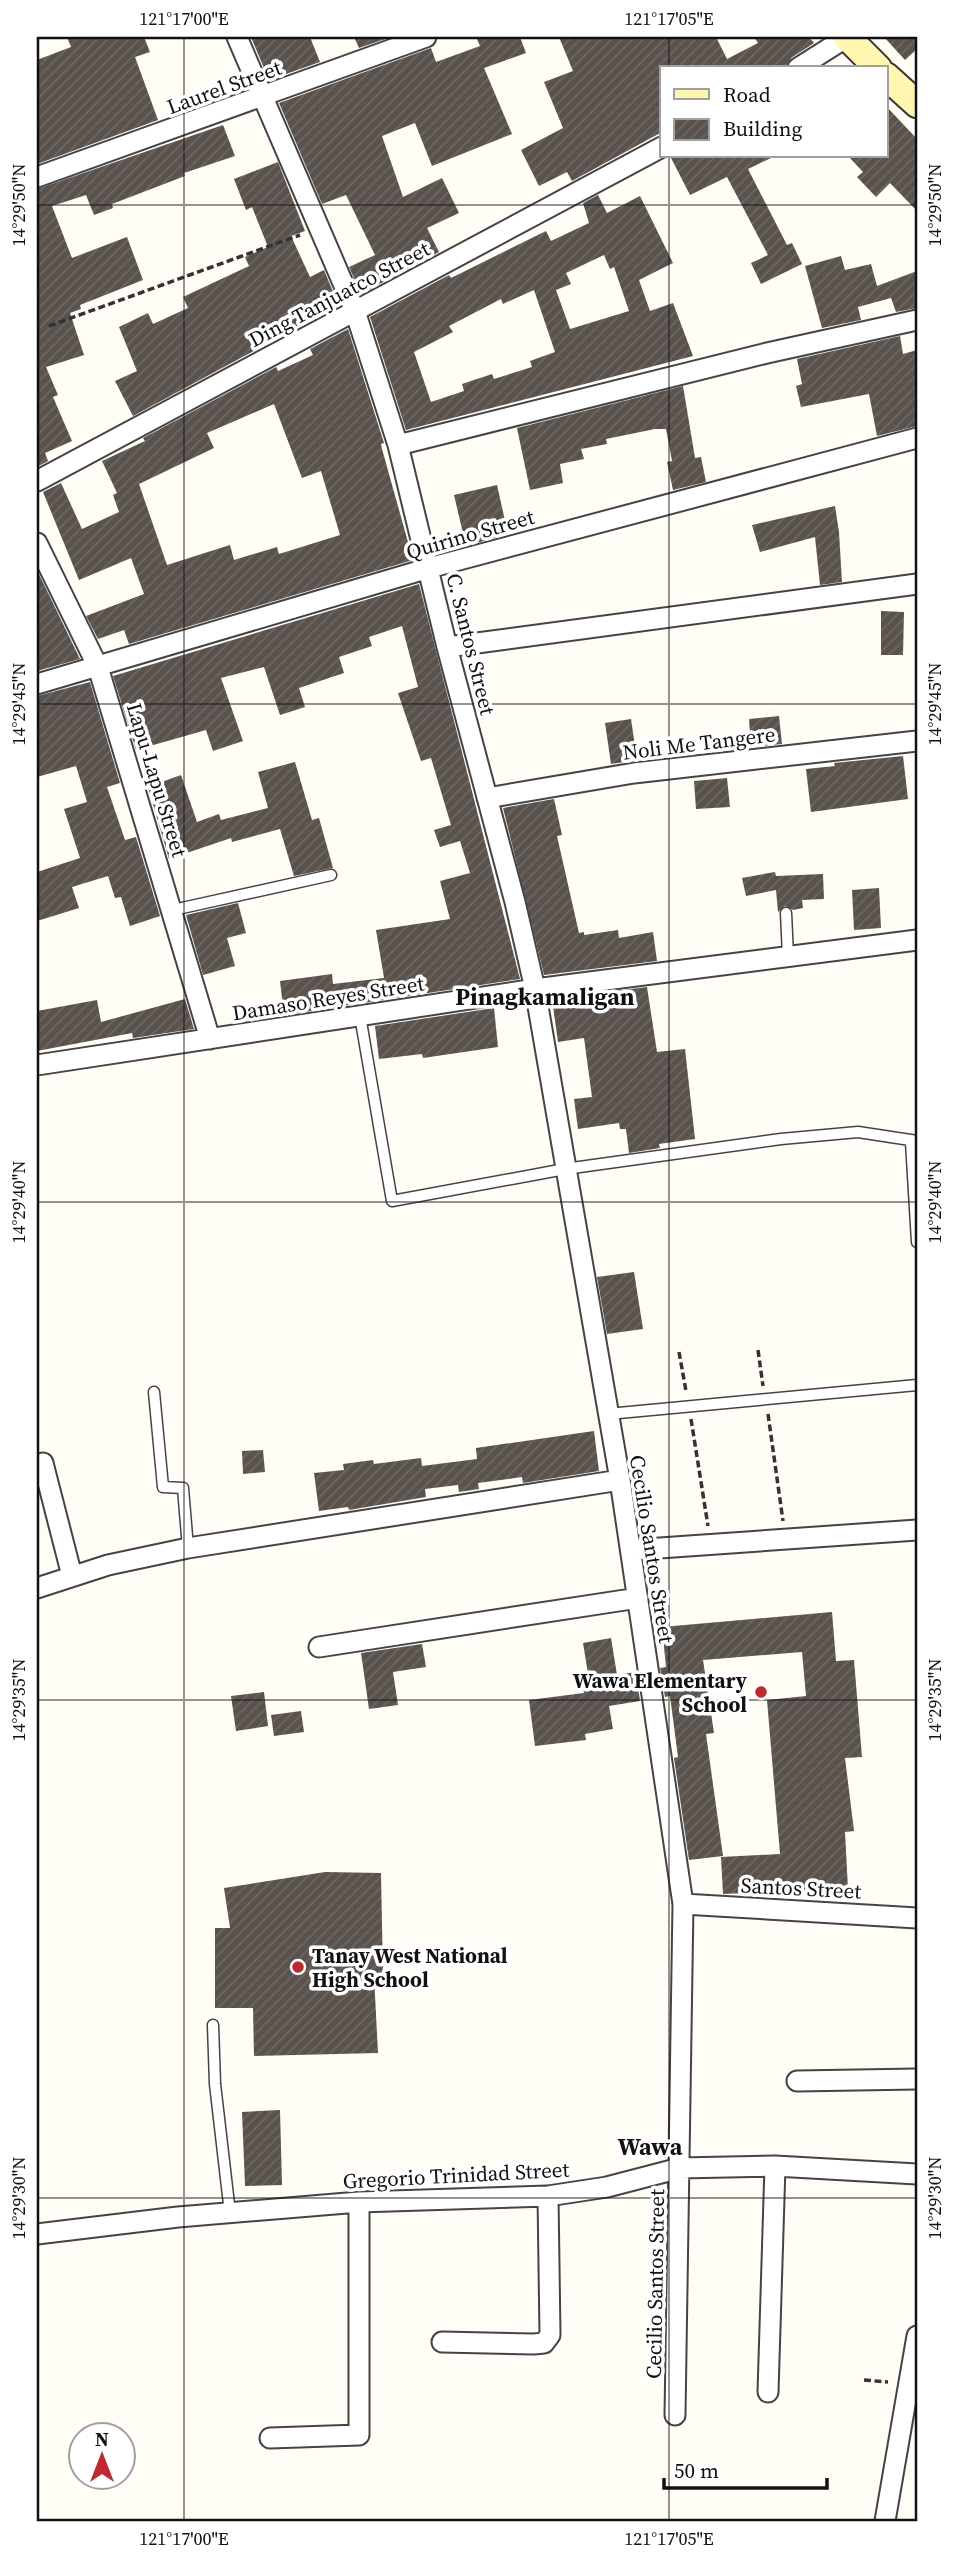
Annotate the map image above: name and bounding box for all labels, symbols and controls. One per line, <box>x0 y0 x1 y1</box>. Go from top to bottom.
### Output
text: 121°17'00"E <box>139 6 229 31</box>
text: 121°17'05"E <box>624 6 714 31</box>
street label: Laurel Street <box>163 53 286 121</box>
legend <box>660 66 888 158</box>
text: Road <box>723 80 771 109</box>
text: Building <box>723 114 802 143</box>
text: 14°29'50"N <box>6 164 31 246</box>
text: 14°29'50"N <box>922 164 947 246</box>
street label: Ding Tanjuatco Street <box>243 234 435 354</box>
street label: Quirino Street <box>403 502 538 566</box>
street label: C. Santos Street <box>439 570 503 718</box>
text: 14°29'45"N <box>6 663 31 745</box>
text: 14°29'45"N <box>922 663 947 745</box>
street label: Lapu-Lapu Street <box>120 699 194 861</box>
street label: Noli Me Tangere <box>621 719 777 767</box>
street label: Damaso Reyes Street <box>230 968 426 1027</box>
district label: Pinagkamaligan <box>455 980 635 1013</box>
text: 14°29'40"N <box>6 1161 31 1243</box>
text: 14°29'40"N <box>922 1161 947 1243</box>
street label: Cecilio Santos Street <box>623 1453 681 1645</box>
text: 14°29'35"N <box>6 1659 31 1741</box>
text: 14°29'35"N <box>922 1659 947 1741</box>
place label: Wawa Elementary School <box>573 1666 748 1719</box>
marker: Wawa Elementary School <box>753 1684 769 1700</box>
street label: Santos Street <box>740 1870 862 1906</box>
place label: Tanay West National High School <box>312 1941 508 1994</box>
marker: Tanay West National High School <box>290 1959 306 1975</box>
district label: Wawa <box>618 2130 683 2163</box>
street label: Gregorio Trinidad Street <box>342 2155 570 2195</box>
text: 14°29'30"N <box>6 2157 31 2239</box>
text: 14°29'30"N <box>922 2157 947 2239</box>
street label: Cecilio Santos Street <box>639 2189 671 2379</box>
north arrow <box>66 2422 136 2492</box>
text: N <box>95 2426 109 2452</box>
scale bar <box>664 2446 826 2490</box>
text: 50 m <box>674 2456 719 2485</box>
text: 121°17'00"E <box>139 2526 229 2551</box>
text: 121°17'05"E <box>624 2526 714 2551</box>

